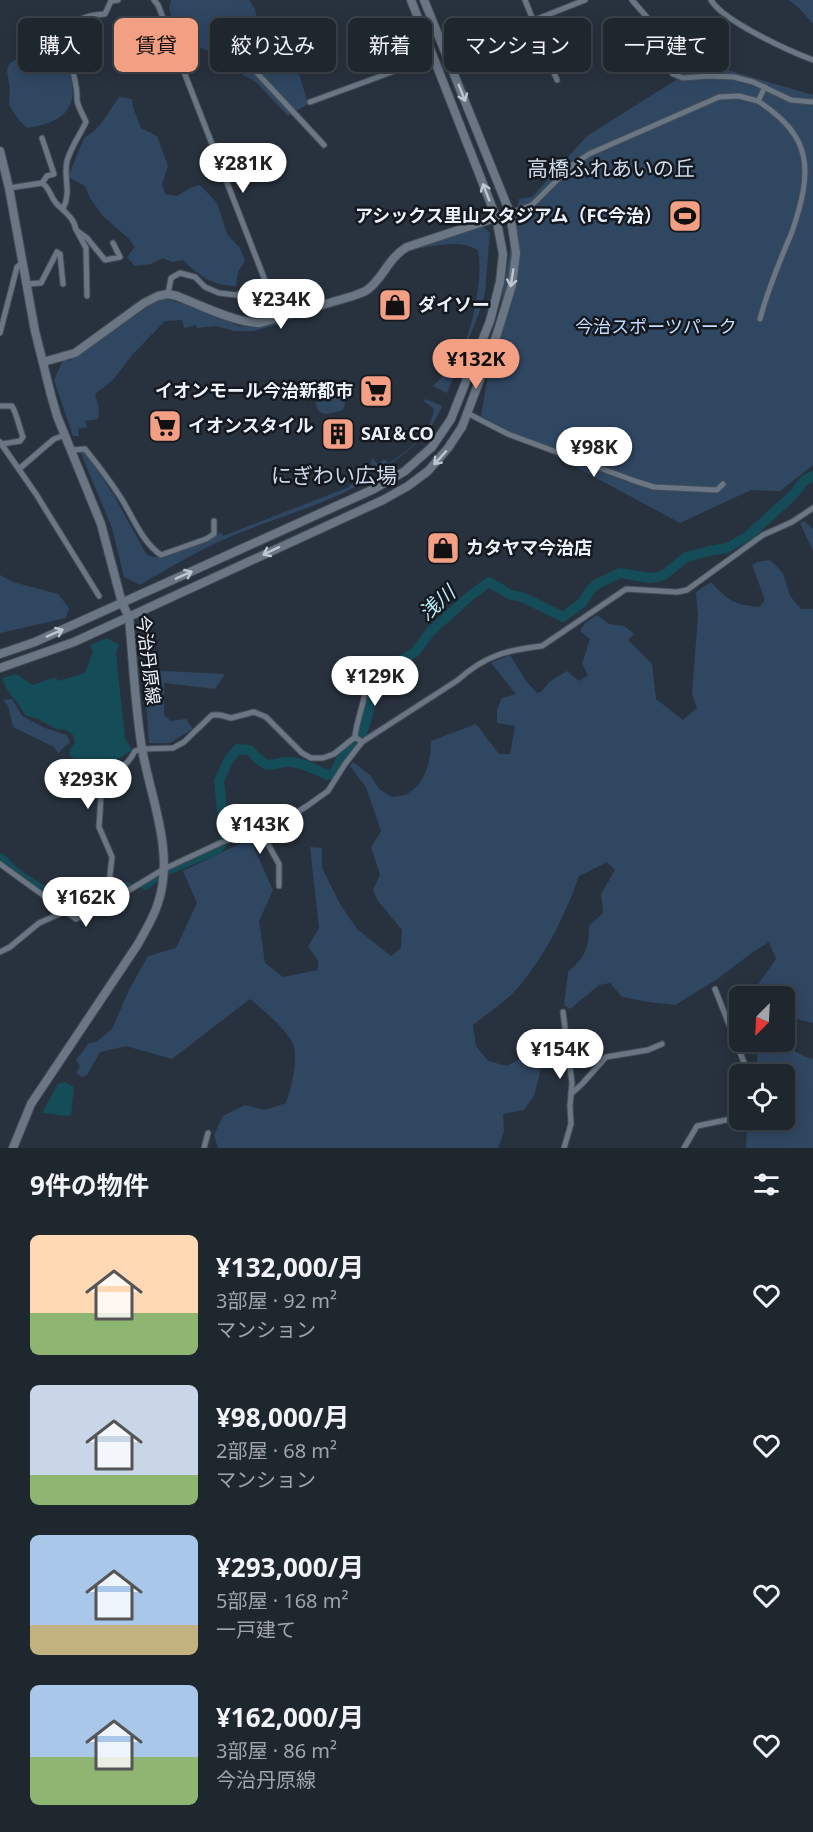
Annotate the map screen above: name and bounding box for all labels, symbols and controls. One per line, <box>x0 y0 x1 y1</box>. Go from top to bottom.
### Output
chip: 購入 <box>18 18 102 72</box>
chip: 賃貸 <box>114 18 198 72</box>
chip: 絞り込み <box>210 18 336 72</box>
chip: 新着 <box>348 18 432 72</box>
chip: マンション <box>444 18 591 72</box>
chip: 一戸建て <box>603 18 729 72</box>
one-way arrow <box>457 83 468 102</box>
pin: ¥281K <box>201 143 285 194</box>
text: ¥281K <box>213 149 273 176</box>
district label: 高橋ふれあいの丘 <box>527 154 695 182</box>
one-way arrow <box>480 183 491 202</box>
sports icon: アシックス里山スタジアム（FC今治） <box>667 198 703 234</box>
place label: アシックス里山スタジアム（FC今治） <box>355 203 662 227</box>
one-way arrow <box>507 268 518 288</box>
pin: ¥234K <box>239 279 323 330</box>
text: ¥234K <box>251 285 311 312</box>
shop icon: ダイソー <box>377 287 413 323</box>
place label: ダイソー <box>418 292 490 316</box>
park label: 今治スポーツパーク <box>575 314 737 338</box>
pin: ¥132K <box>434 339 518 390</box>
text: ¥132K <box>446 345 506 372</box>
supermarket icon: イオンモール今治新都市 <box>358 373 394 409</box>
place label: イオンモール今治新都市 <box>155 378 353 402</box>
supermarket icon: イオンスタイル <box>147 408 183 444</box>
place label: イオンスタイル <box>188 413 314 437</box>
building icon: SAI＆CO <box>320 416 356 452</box>
place label: SAI＆CO <box>361 421 434 445</box>
pin: ¥98K <box>558 427 630 478</box>
text: ¥98K <box>570 433 618 460</box>
one-way arrow <box>433 450 447 465</box>
district label: にぎわい広場 <box>271 461 397 489</box>
shop icon: カタヤマ今治店 <box>425 530 461 566</box>
place label: カタヤマ今治店 <box>466 535 592 559</box>
one-way arrow <box>262 546 280 558</box>
one-way arrow <box>175 569 193 580</box>
water label: 浅川 <box>413 578 462 626</box>
street label: 今治丹原線 <box>132 614 166 706</box>
one-way arrow <box>45 627 63 639</box>
pin: ¥129K <box>333 656 417 707</box>
text: ¥129K <box>345 662 405 689</box>
pin: ¥293K <box>46 759 130 810</box>
text: ¥293K <box>58 765 118 792</box>
pin: ¥143K <box>218 804 302 855</box>
text: ¥143K <box>230 810 290 837</box>
pin: ¥162K <box>44 877 128 928</box>
text: ¥162K <box>56 883 116 910</box>
north arrow <box>729 986 795 1052</box>
map controls <box>729 986 795 1130</box>
pin: ¥154K <box>518 1029 602 1080</box>
text: ¥154K <box>530 1035 590 1062</box>
button: locate <box>729 1064 795 1130</box>
text: 9件の物件 <box>30 1167 149 1203</box>
icon: filters <box>750 1168 783 1201</box>
text: ¥132,000/月 <box>216 1249 364 1285</box>
icon: home <box>78 1259 150 1331</box>
icon: heart <box>750 1279 783 1312</box>
text: 3部屋 · 92 m² <box>216 1287 337 1314</box>
text: マンション <box>216 1316 316 1343</box>
text: ¥98,000/月 <box>216 1399 349 1435</box>
icon: home <box>78 1409 150 1481</box>
icon: heart <box>750 1429 783 1462</box>
text: 2部屋 · 68 m² <box>216 1437 337 1464</box>
text: マンション <box>216 1466 316 1493</box>
text: ¥293,000/月 <box>216 1549 364 1585</box>
icon: home <box>78 1559 150 1631</box>
icon: heart <box>750 1579 783 1612</box>
text: 5部屋 · 168 m² <box>216 1587 348 1614</box>
text: 一戸建て <box>216 1616 296 1643</box>
text: ¥162,000/月 <box>216 1699 364 1735</box>
icon: home <box>78 1709 150 1781</box>
icon: heart <box>750 1729 783 1762</box>
text: 3部屋 · 86 m² <box>216 1737 337 1764</box>
text: 今治丹原線 <box>216 1766 316 1793</box>

